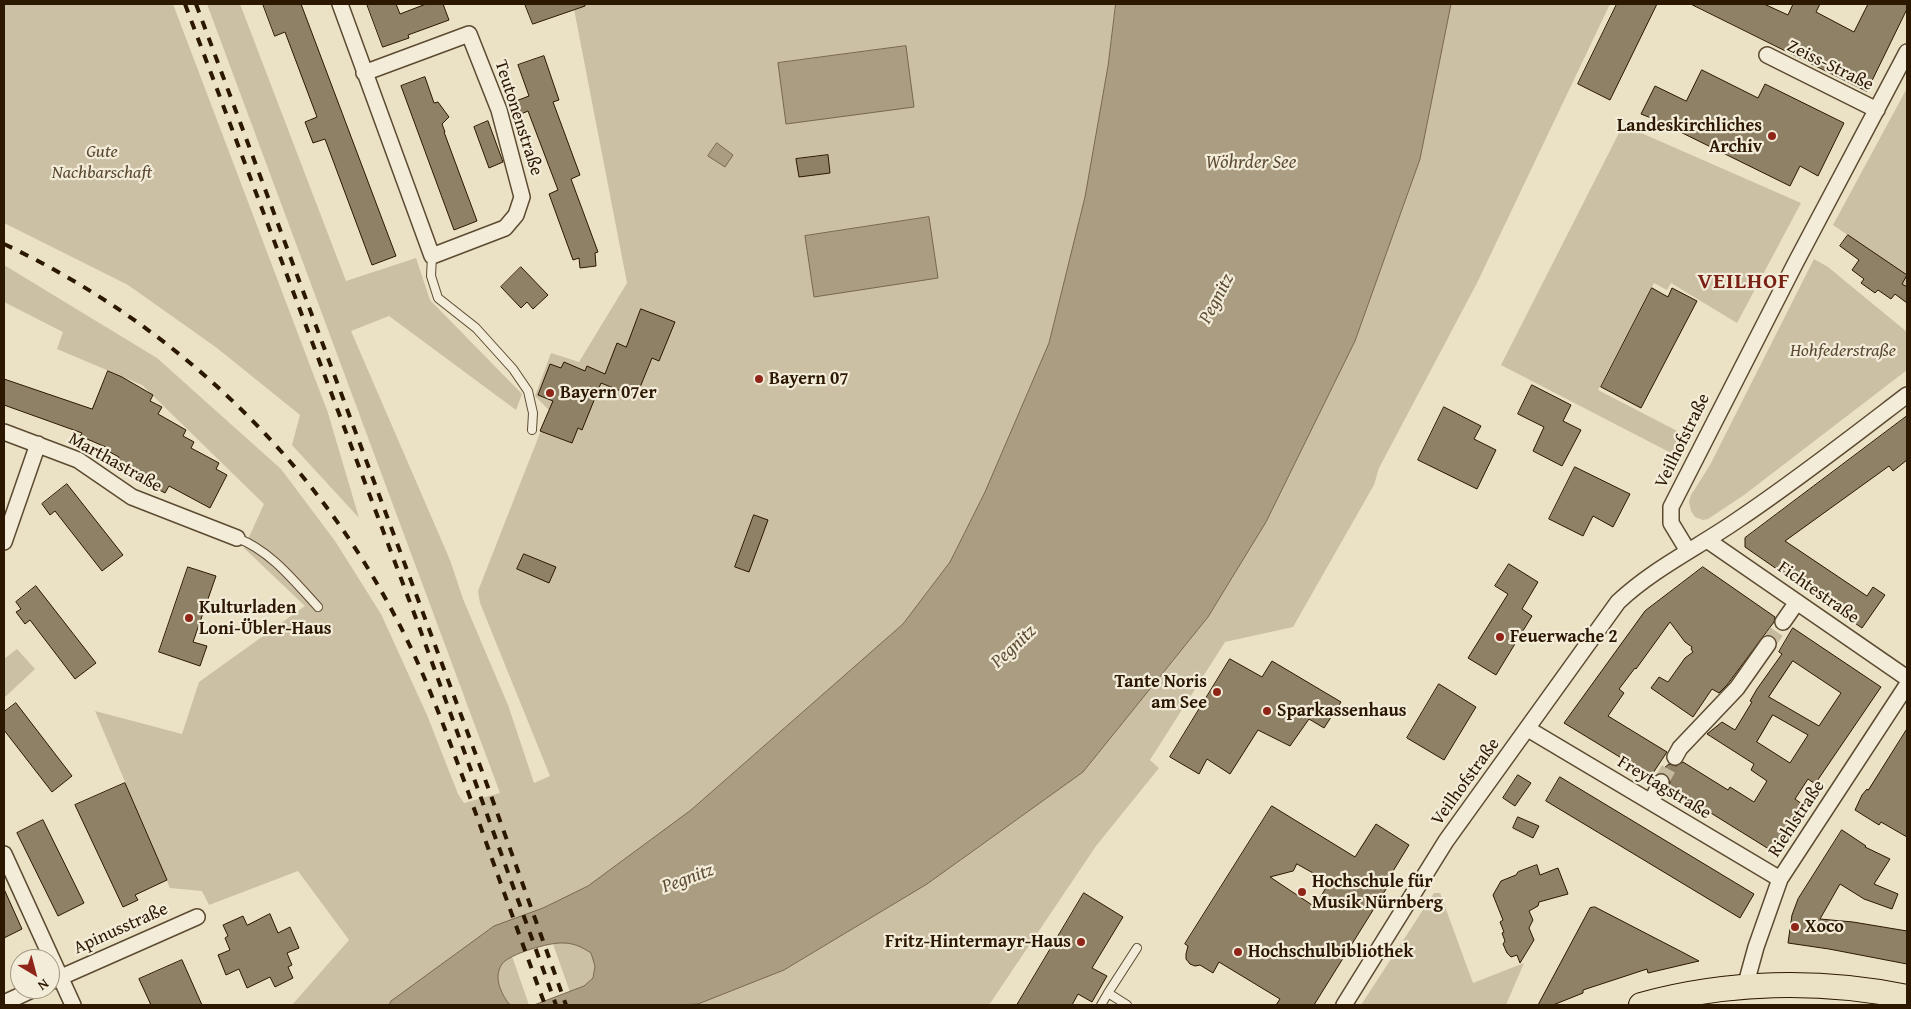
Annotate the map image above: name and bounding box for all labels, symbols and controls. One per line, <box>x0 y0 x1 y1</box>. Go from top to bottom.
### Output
street label: Zeiss-Straße <box>1783 36 1877 96</box>
street label: Teutonenstraße <box>489 58 547 178</box>
place label: Landeskirchliches Archiv <box>1617 115 1762 158</box>
marker: Landeskirchliches Archiv <box>1766 130 1778 142</box>
park label: Gute Nachbarschaft <box>52 141 152 183</box>
water label: Wöhrder See <box>1206 152 1296 174</box>
district label: VEILHOF <box>1697 269 1791 295</box>
water label: Pegnitz <box>1194 270 1240 328</box>
park label: Hohfederstraße <box>1790 340 1896 362</box>
place label: Bayern 07 <box>769 368 849 390</box>
marker: Bayern 07 <box>753 373 765 385</box>
place label: Bayern 07er <box>560 382 657 404</box>
marker: Bayern 07er <box>544 387 556 399</box>
street label: Veilhofstraße <box>1651 390 1715 492</box>
street label: Marthastraße <box>64 428 166 498</box>
street label: Fichtestraße <box>1773 557 1863 629</box>
place label: Kulturladen Loni-Übler-Haus <box>199 597 332 640</box>
marker: Kulturladen Loni-Übler-Haus <box>183 612 195 624</box>
water label: Pegnitz <box>987 621 1041 673</box>
place label: Feuerwache 2 <box>1510 626 1618 648</box>
marker: Feuerwache 2 <box>1494 631 1506 643</box>
place label: Tante Noris am See <box>1114 671 1207 714</box>
marker: Tante Noris am See <box>1211 686 1223 698</box>
place label: Sparkassenhaus <box>1277 700 1407 722</box>
marker: Sparkassenhaus <box>1261 705 1273 717</box>
street label: Veilhofstraße <box>1427 734 1505 830</box>
street label: Freytagstraße <box>1613 752 1715 824</box>
street label: Riehlstraße <box>1764 777 1830 861</box>
water label: Pegnitz <box>659 859 717 899</box>
place label: Hochschule für Musik Nürnberg <box>1312 871 1443 914</box>
marker: Hochschule für Musik Nürnberg <box>1296 886 1308 898</box>
street label: Apinusstraße <box>71 899 171 959</box>
place label: Xoco <box>1805 916 1844 938</box>
marker: Xoco <box>1789 921 1801 933</box>
place label: Fritz-Hintermayr-Haus <box>885 931 1071 953</box>
marker: Fritz-Hintermayr-Haus <box>1075 936 1087 948</box>
place label: Hochschulbibliothek <box>1248 941 1414 963</box>
marker: Hochschulbibliothek <box>1232 946 1244 958</box>
north arrow <box>10 949 60 999</box>
text: N <box>34 974 53 996</box>

